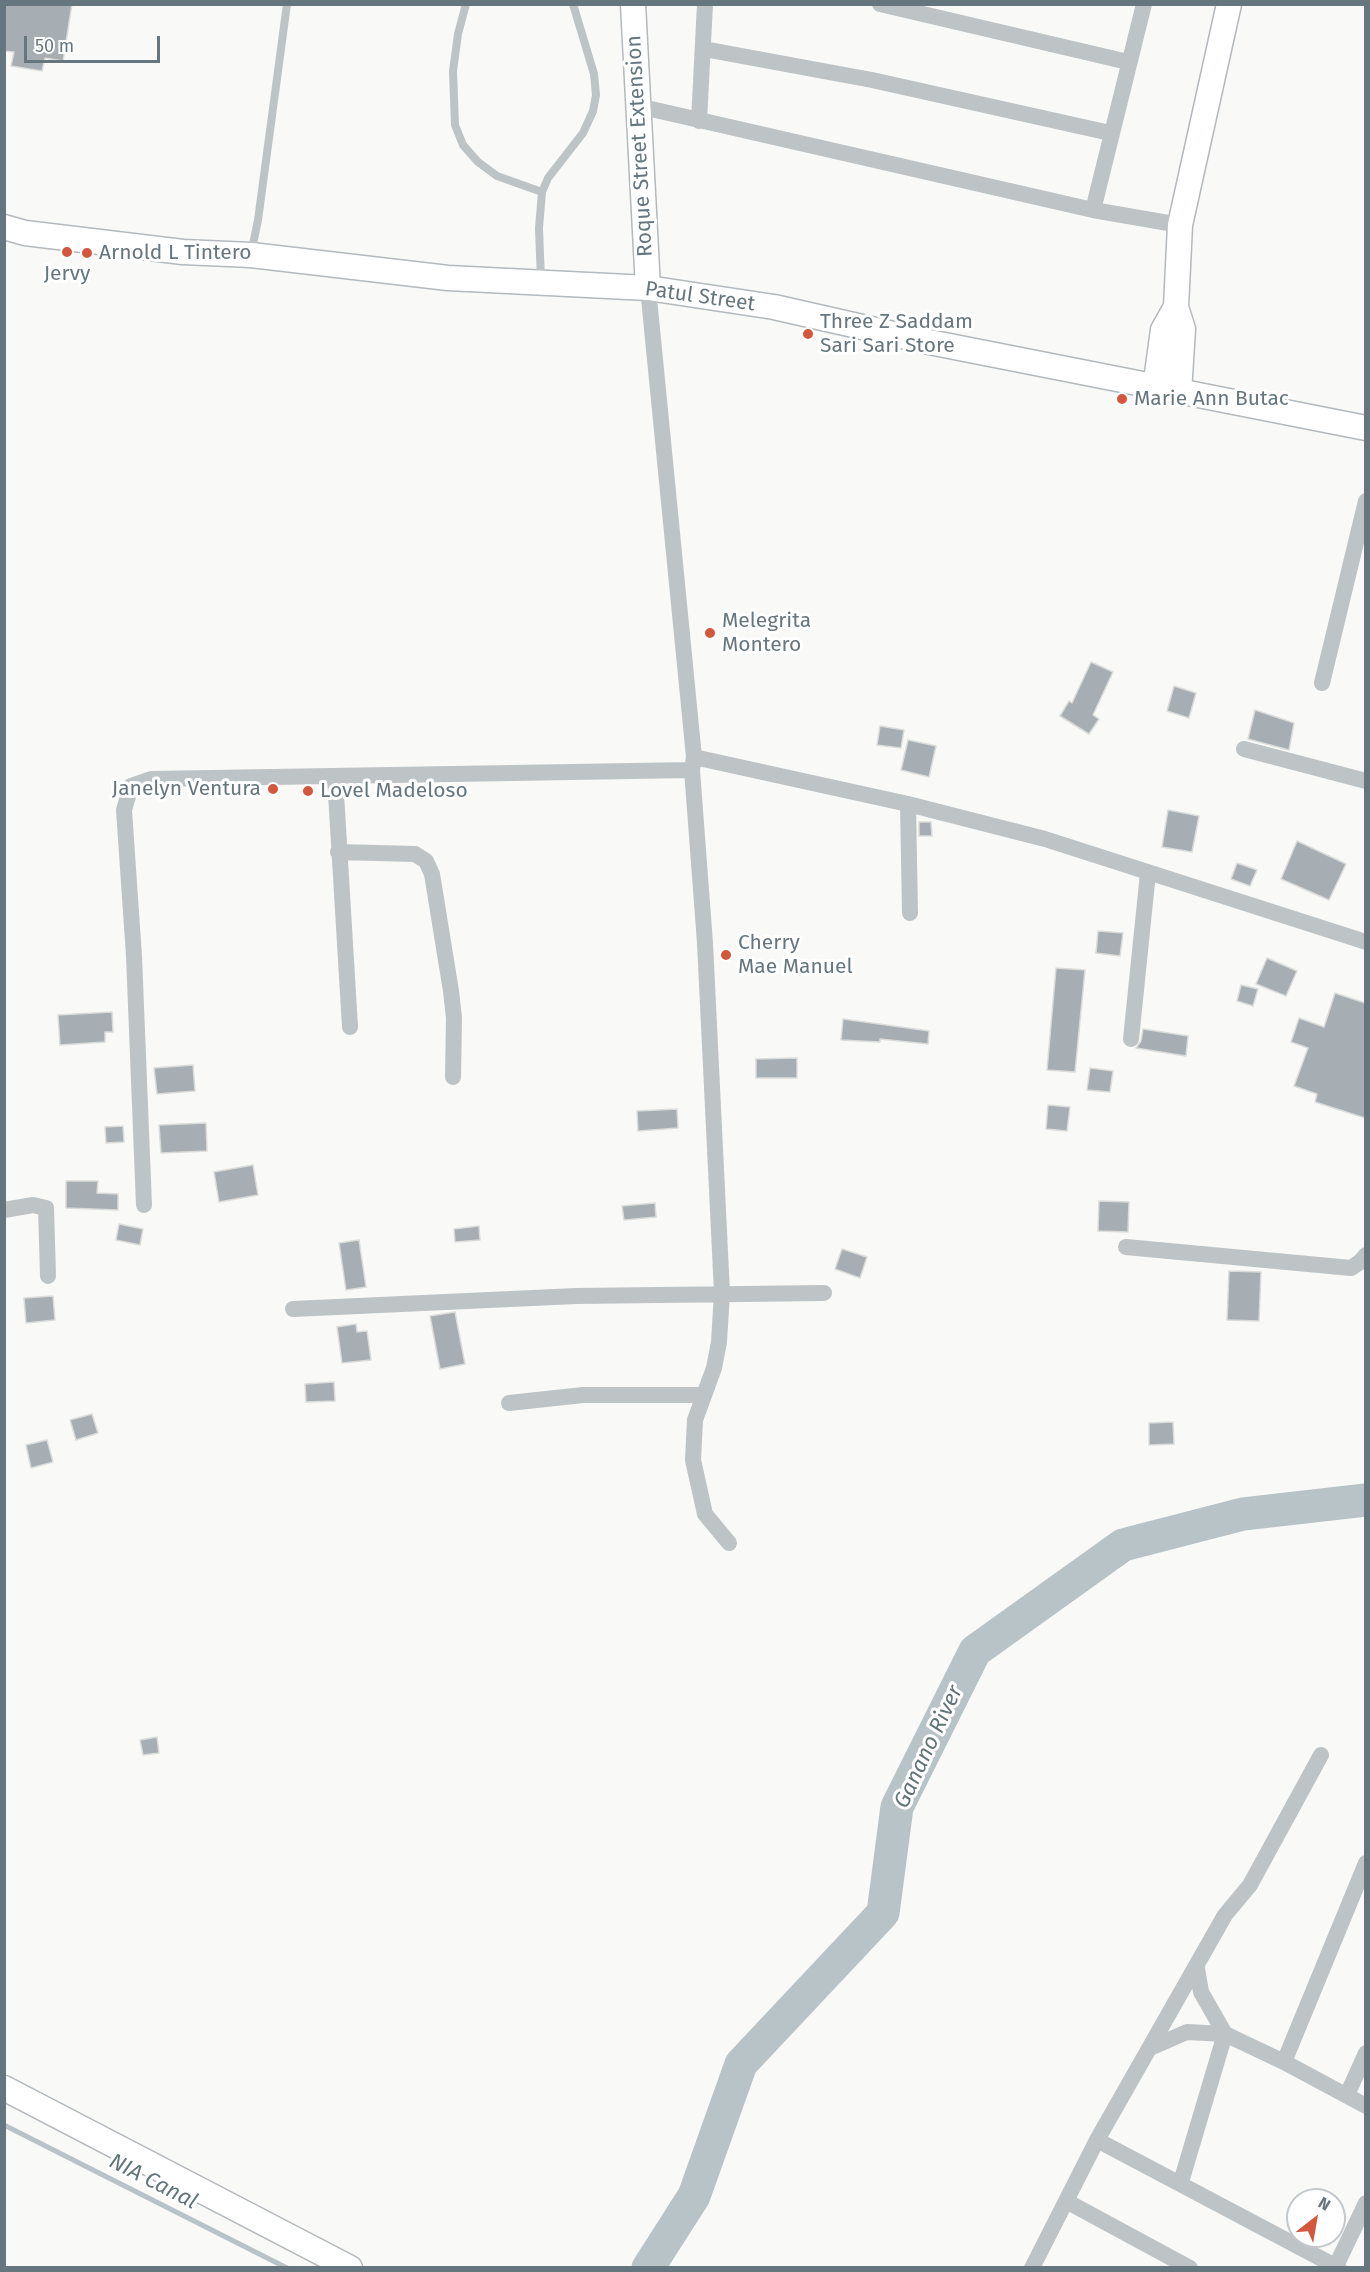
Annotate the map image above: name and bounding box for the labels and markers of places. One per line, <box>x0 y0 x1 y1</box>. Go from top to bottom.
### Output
place label: Arnold L Tintero <box>99 240 251 266</box>
marker: Jervy <box>60 245 74 259</box>
marker: Arnold L Tintero <box>80 246 94 260</box>
place label: Jervy <box>44 261 90 287</box>
place label: Three Z Saddam Sari Sari Store <box>820 309 973 359</box>
marker: Three Z Saddam Sari Sari Store <box>801 327 815 341</box>
place label: Marie Ann Butac <box>1134 386 1289 412</box>
marker: Marie Ann Butac <box>1115 392 1129 406</box>
place label: Melegrita Montero <box>722 608 811 658</box>
marker: Melegrita Montero <box>703 626 717 640</box>
place label: Janelyn Ventura <box>112 776 261 802</box>
place label: Lovel Madeloso <box>320 778 468 804</box>
marker: Janelyn Ventura <box>266 782 280 796</box>
marker: Lovel Madeloso <box>301 784 315 798</box>
place label: Cherry Mae Manuel <box>738 930 853 980</box>
marker: Cherry Mae Manuel <box>719 948 733 962</box>

